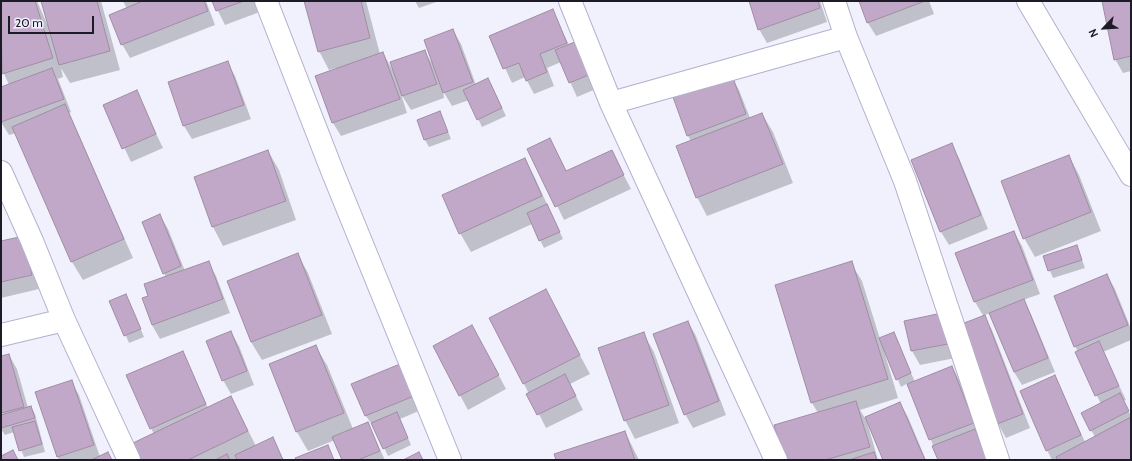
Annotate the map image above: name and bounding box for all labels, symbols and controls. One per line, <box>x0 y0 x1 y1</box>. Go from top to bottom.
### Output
scale bar <box>10 8 96 34</box>
north arrow <box>1084 8 1124 48</box>
text: 20 m <box>15 15 43 30</box>
text: N <box>1085 27 1101 40</box>

